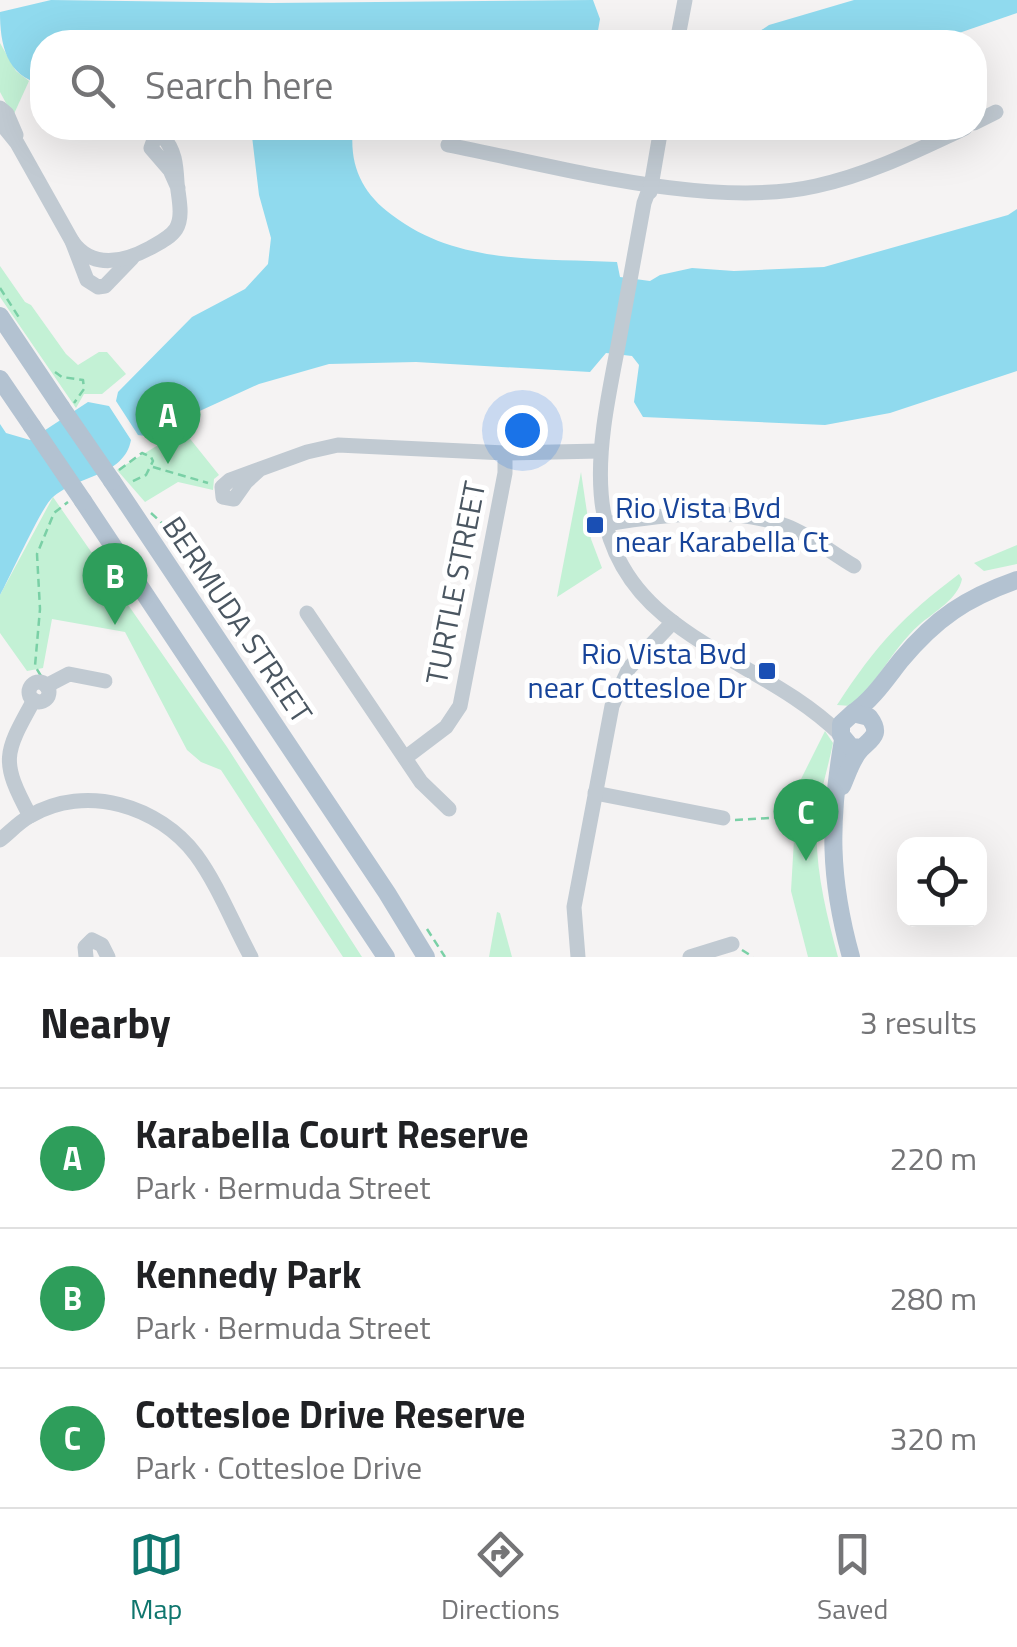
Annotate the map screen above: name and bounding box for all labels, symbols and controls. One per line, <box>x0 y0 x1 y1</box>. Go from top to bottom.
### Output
search box <box>30 30 987 140</box>
text: Search here <box>145 56 333 114</box>
icon: search <box>65 58 120 113</box>
pin: A <box>136 382 200 464</box>
your location <box>497 405 548 456</box>
street label: TURTLE STREET <box>413 477 497 688</box>
place label: Rio Vista Bvd near Karabella Ct <box>615 484 829 564</box>
street label: BERMUDA STREET <box>151 507 324 732</box>
marker: Rio Vista Bvd near Karabella Ct <box>584 514 606 536</box>
pin: B <box>82 542 148 625</box>
place label: Rio Vista Bvd near Cottesloe Dr <box>528 630 747 710</box>
marker: Rio Vista Bvd near Cottesloe Dr <box>756 660 778 682</box>
pin: C <box>774 778 838 861</box>
map controls <box>897 837 987 927</box>
button: locate <box>897 837 987 927</box>
text: Nearby <box>40 990 171 1054</box>
text: 3 results <box>860 998 977 1046</box>
text: Karabella Court Reserve <box>135 1105 529 1163</box>
text: A <box>63 1134 82 1182</box>
text: 220 m <box>889 1134 977 1182</box>
text: Park · Bermuda Street <box>135 1163 430 1211</box>
text: Kennedy Park <box>135 1245 361 1303</box>
text: B <box>63 1274 82 1322</box>
text: 280 m <box>889 1274 977 1322</box>
text: Park · Bermuda Street <box>135 1303 430 1351</box>
text: Cottesloe Drive Reserve <box>135 1385 525 1443</box>
text: C <box>64 1414 81 1462</box>
text: 320 m <box>889 1414 977 1462</box>
text: Park · Cottesloe Drive <box>135 1443 422 1491</box>
tab: Map <box>129 1527 184 1630</box>
tab: Directions <box>441 1527 560 1630</box>
tab: Saved <box>817 1527 888 1630</box>

